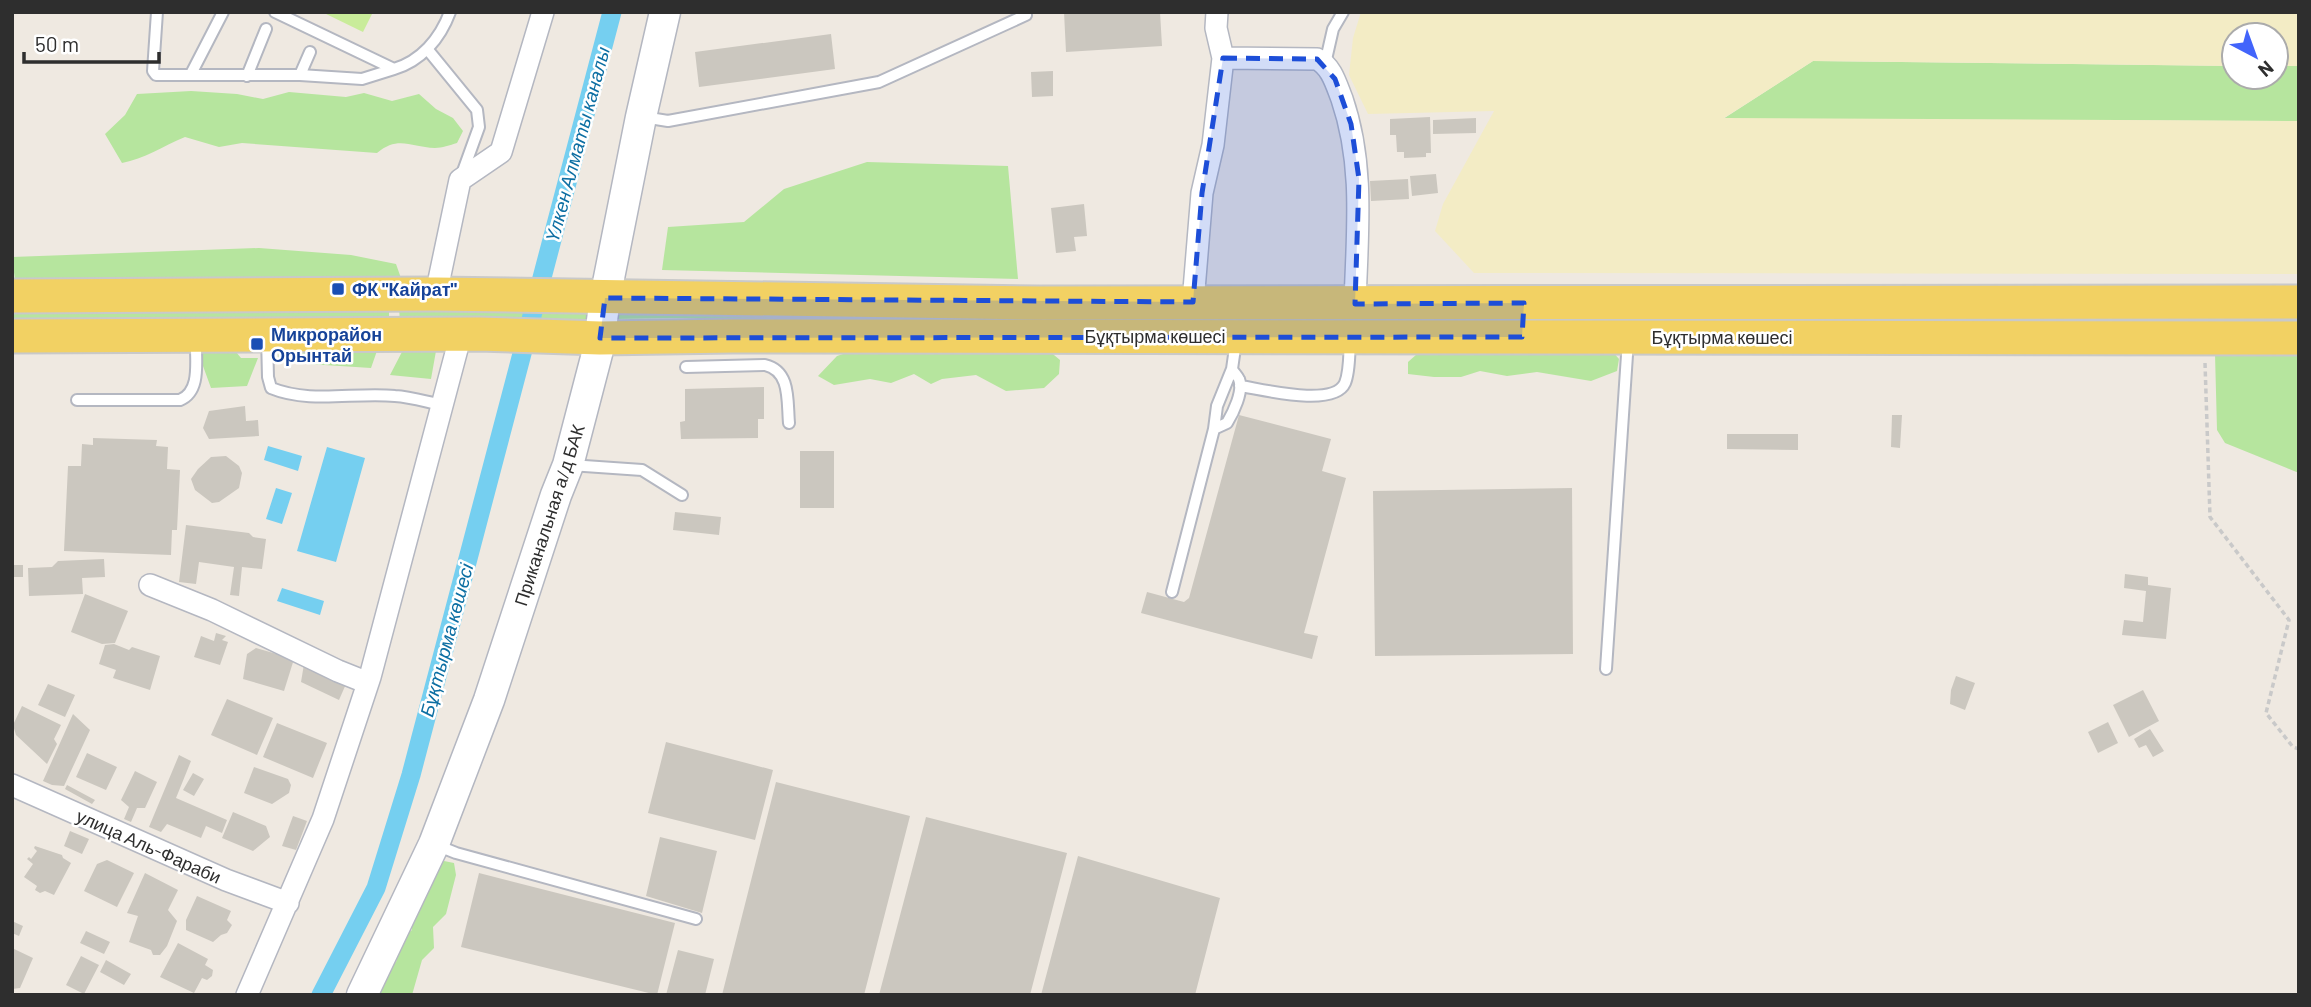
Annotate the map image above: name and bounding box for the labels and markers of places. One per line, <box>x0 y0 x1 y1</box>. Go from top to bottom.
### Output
place label: ФК "Кайрат" <box>352 278 458 300</box>
marker: ФК "Кайрат" <box>330 281 346 297</box>
place label: Микрорайон Орынтай <box>271 323 382 366</box>
marker: Микрорайон Орынтай <box>249 336 265 352</box>

